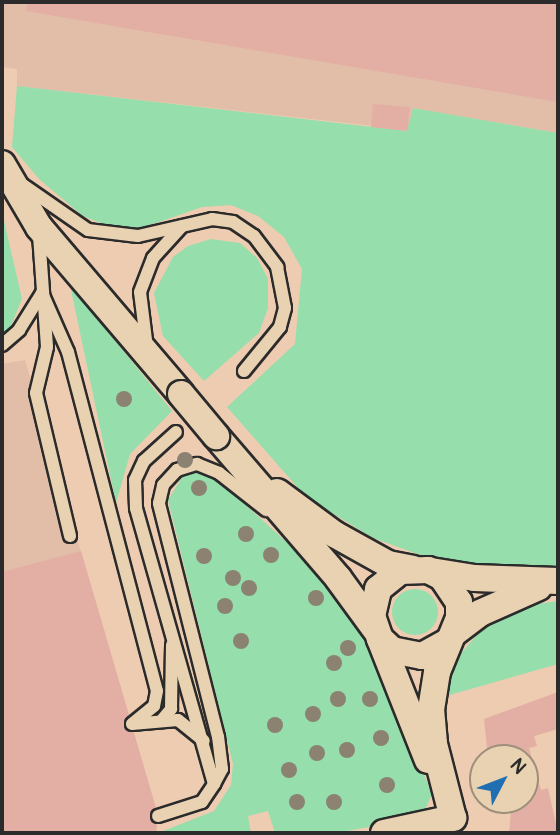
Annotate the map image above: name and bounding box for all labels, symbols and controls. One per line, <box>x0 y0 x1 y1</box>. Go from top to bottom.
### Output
north arrow <box>469 744 539 814</box>
text: N <box>505 753 531 779</box>

